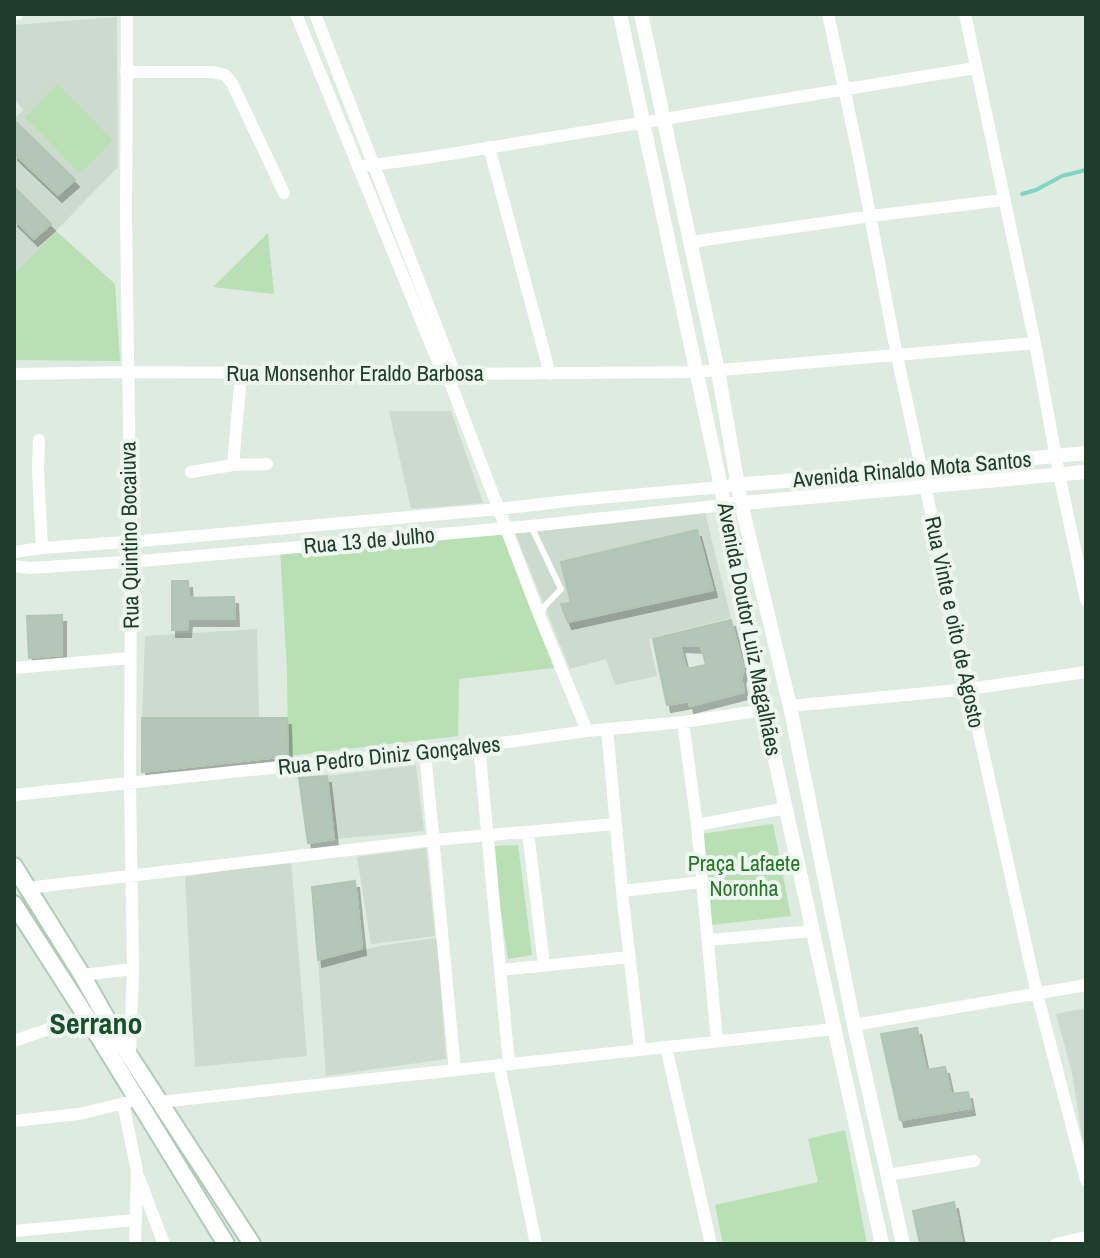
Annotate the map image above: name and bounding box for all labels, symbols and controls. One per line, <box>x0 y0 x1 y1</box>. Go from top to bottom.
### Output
street label: Rua Monsenhor Eraldo Barbosa <box>226 358 484 388</box>
street label: Rua Quintino Bocaiuva <box>112 441 146 629</box>
street label: Avenida Rinaldo Mota Santos <box>790 444 1033 494</box>
street label: Avenida Doutor Luiz Magalhães <box>711 499 789 758</box>
street label: Rua Vinte e oito de Agosto <box>918 514 992 730</box>
street label: Rua 13 de Julho <box>302 519 436 561</box>
street label: Rua Pedro Diniz Gonçalves <box>276 728 502 782</box>
park label: Praça Lafaete Noronha <box>688 848 800 903</box>
district label: Serrano <box>50 1003 142 1043</box>

